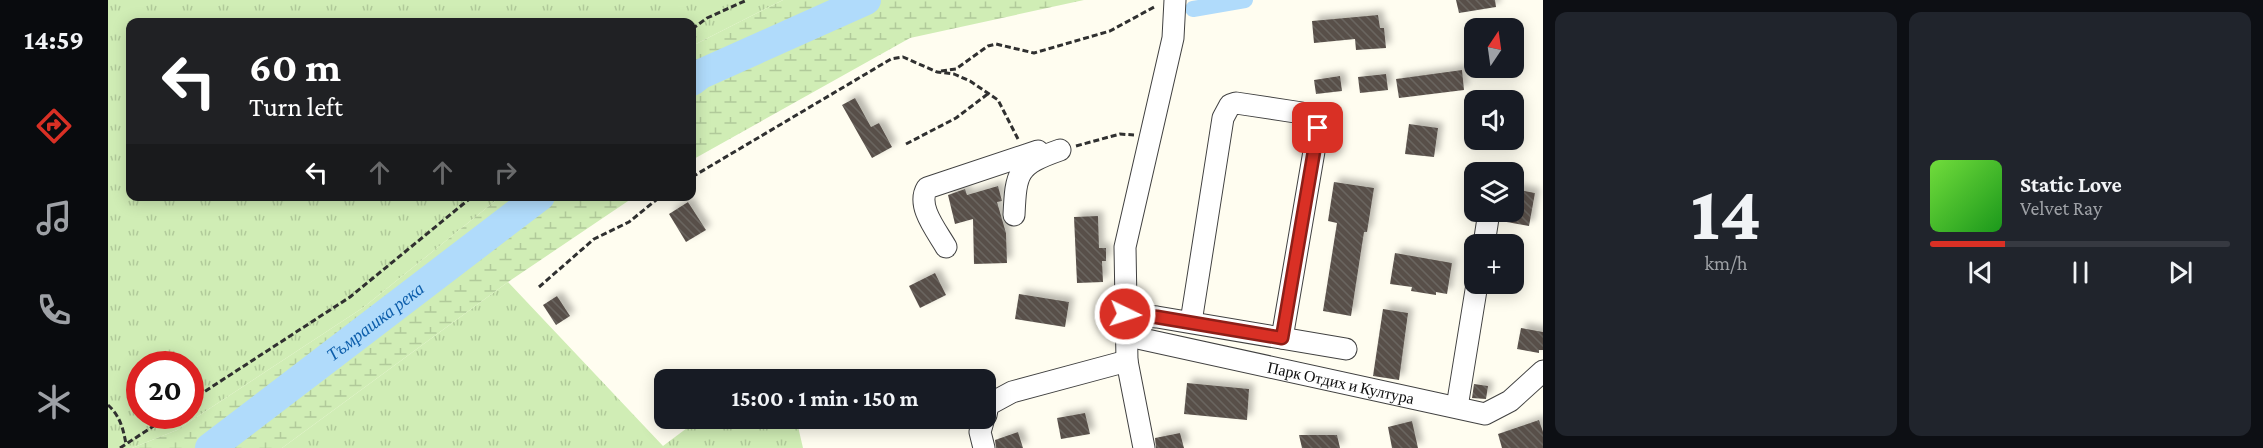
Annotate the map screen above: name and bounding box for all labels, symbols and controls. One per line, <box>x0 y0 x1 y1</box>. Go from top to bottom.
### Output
north arrow <box>1464 18 1524 78</box>
map controls <box>1464 18 1524 294</box>
text: 14:59 <box>24 25 84 55</box>
icon: left <box>150 42 228 120</box>
text: 60 m <box>249 43 341 90</box>
button: sound <box>1464 90 1524 150</box>
text: Turn left <box>249 92 343 122</box>
pin <box>1292 102 1343 153</box>
icon: directions <box>33 105 75 147</box>
icon: arrive <box>1301 111 1334 144</box>
icon: left <box>300 156 333 189</box>
icon: ahead <box>363 156 396 189</box>
icon: ahead <box>426 156 459 189</box>
icon: right <box>489 156 522 189</box>
button: layers <box>1464 162 1524 222</box>
text: 14 <box>1690 169 1762 256</box>
text: Static Love <box>2020 172 2122 197</box>
icon: music <box>33 197 75 239</box>
text: Velvet Ray <box>2020 197 2102 219</box>
button: + <box>1464 234 1524 294</box>
text: km/h <box>1704 252 1748 274</box>
icon: previous <box>1964 256 1997 289</box>
icon: pause <box>2064 256 2097 289</box>
icon: next <box>2164 256 2197 289</box>
water label: Тъмрашка река <box>323 278 428 365</box>
position arrow <box>1093 282 1157 346</box>
icon: phone <box>33 289 75 331</box>
speed limit sign: 20 <box>126 351 204 429</box>
street label: Парк Отдих и Култура <box>1266 358 1416 407</box>
icon: climate <box>33 381 75 423</box>
text: 15:00 · 1 min · 150 m <box>732 386 918 411</box>

